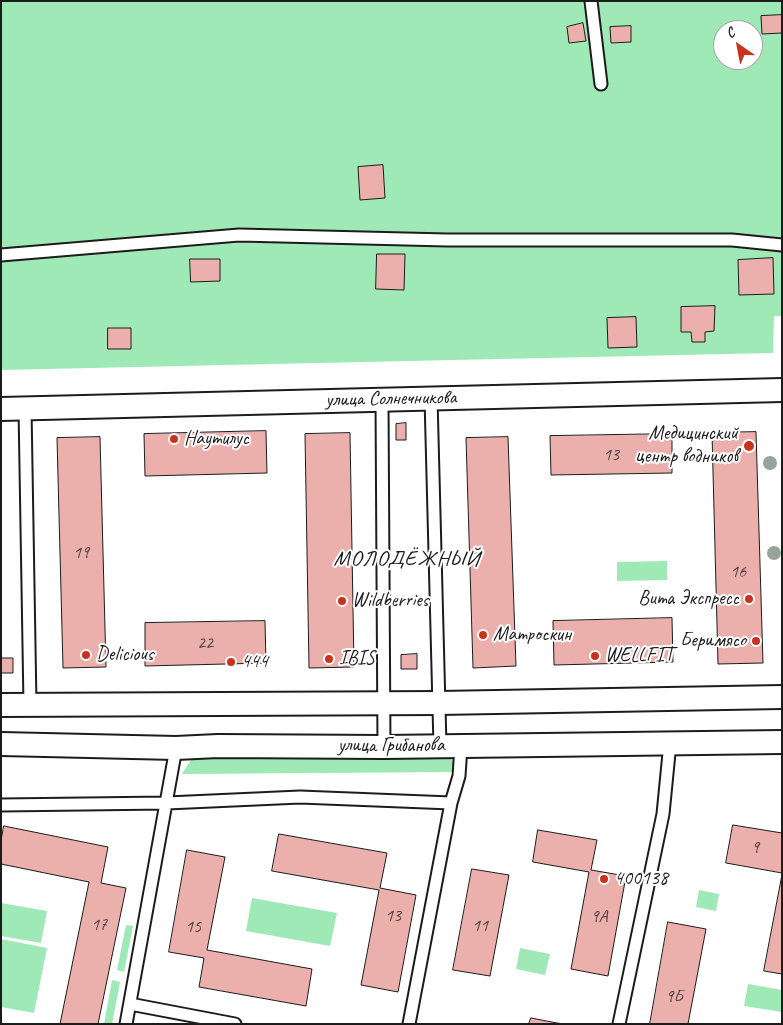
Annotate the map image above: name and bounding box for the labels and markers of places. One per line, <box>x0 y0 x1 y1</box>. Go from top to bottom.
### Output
place label: Медицинский центр водников <box>635 422 738 469</box>
place label: Наутилус <box>184 427 249 451</box>
marker: Наутилус <box>168 433 180 445</box>
marker: Медицинский центр водников <box>742 439 756 453</box>
place label: Вита Экспресс <box>638 587 739 611</box>
place label: Wildberries <box>352 589 429 613</box>
marker: Вита Экспресс <box>743 593 755 605</box>
marker: Wildberries <box>336 595 348 607</box>
place label: Матроскин <box>493 623 571 647</box>
marker: Матроскин <box>477 629 489 641</box>
place label: Беримясо <box>680 629 746 653</box>
marker: Беримясо <box>750 635 762 647</box>
place label: Delicious <box>96 643 154 667</box>
place label: WELLFIT <box>605 644 673 668</box>
place label: IBIS <box>339 647 375 671</box>
marker: Delicious <box>80 649 92 661</box>
place label: 444 <box>241 650 268 674</box>
marker: WELLFIT <box>589 650 601 662</box>
marker: IBIS <box>323 653 335 665</box>
marker: 444 <box>225 656 237 668</box>
place label: 400138 <box>614 867 668 891</box>
marker: 400138 <box>598 873 610 885</box>

